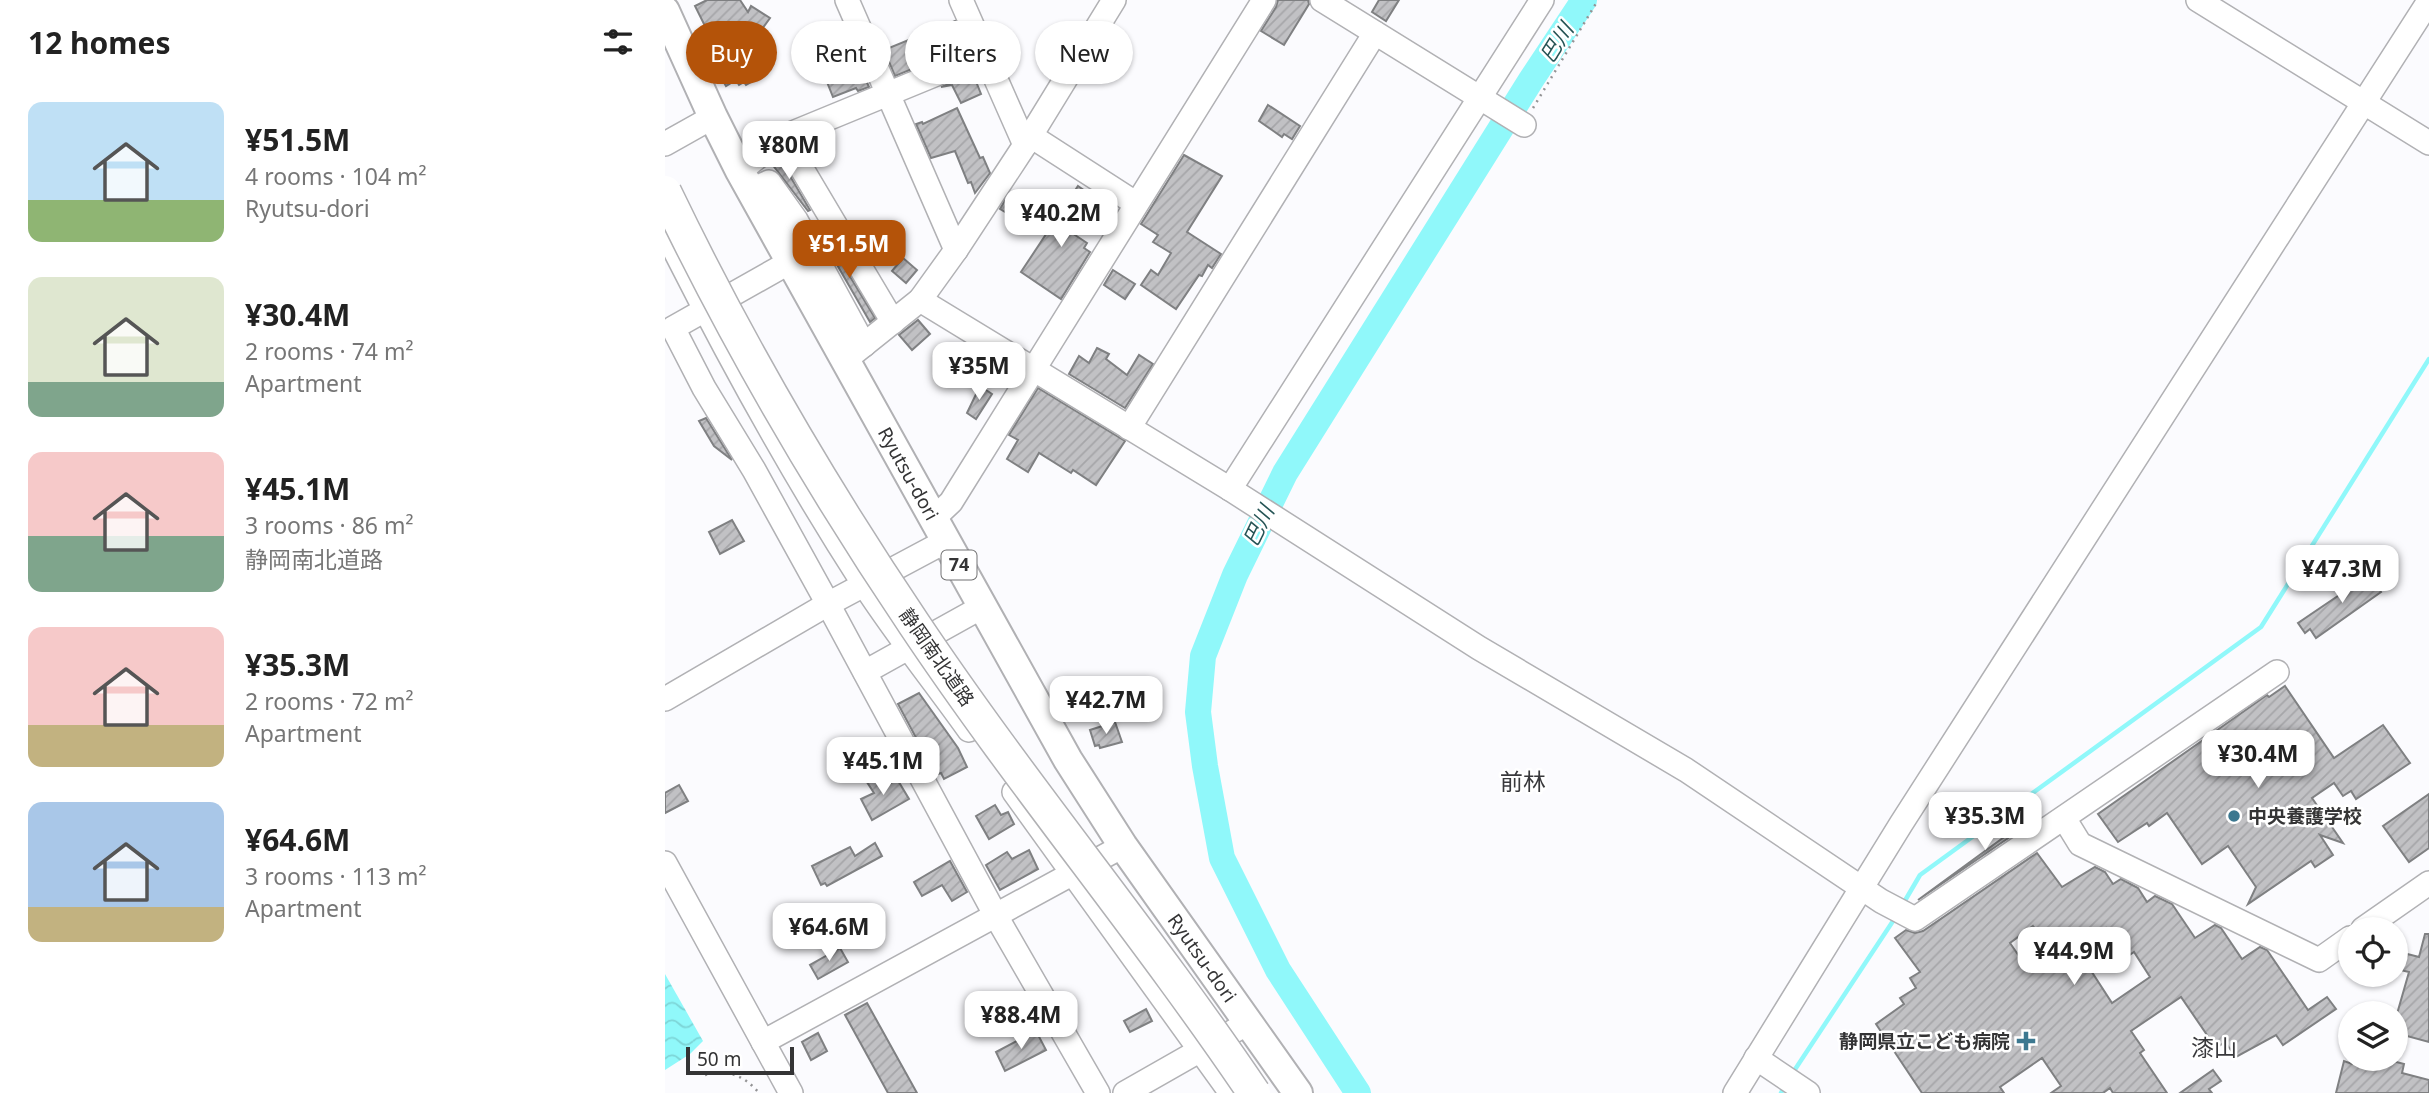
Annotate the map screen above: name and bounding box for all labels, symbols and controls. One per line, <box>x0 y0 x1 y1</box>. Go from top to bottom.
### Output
water label: 巴川 <box>1533 16 1580 68</box>
chip: Buy <box>686 21 777 84</box>
chip: Rent <box>791 21 891 84</box>
chip: Filters <box>905 21 1021 84</box>
chip: New <box>1035 21 1133 84</box>
text: 12 homes <box>28 22 171 63</box>
icon: filters <box>599 23 637 61</box>
text: ¥51.5M <box>245 119 350 160</box>
pin: ¥80M <box>748 122 830 181</box>
text: ¥80M <box>758 128 820 160</box>
icon: home <box>84 130 168 214</box>
text: 4 rooms · 104 m² <box>245 160 427 192</box>
pin: ¥40.2M <box>1004 190 1118 249</box>
text: Ryutsu-dori <box>245 192 370 224</box>
text: ¥40.2M <box>1021 196 1101 228</box>
pin: ¥51.5M <box>792 220 906 280</box>
text: ¥51.5M <box>809 227 889 259</box>
text: ¥30.4M <box>245 294 350 335</box>
icon: home <box>84 305 168 389</box>
text: 2 rooms · 74 m² <box>245 335 414 367</box>
pin: ¥35M <box>938 342 1020 402</box>
text: ¥35M <box>948 349 1010 381</box>
text: Apartment <box>245 367 362 399</box>
street label: Ryutsu-dori <box>872 422 945 525</box>
text: ¥45.1M <box>245 468 350 509</box>
icon: home <box>84 480 168 564</box>
water label: 巴川 <box>1236 499 1281 551</box>
text: 3 rooms · 86 m² <box>245 509 414 541</box>
text: 静岡南北道路 <box>245 543 383 575</box>
pin: ¥47.3M <box>2285 546 2399 605</box>
road number: 74 <box>941 550 977 580</box>
text: ¥47.3M <box>2302 552 2382 584</box>
street label: 静岡南北道路 <box>894 603 980 711</box>
text: ¥35.3M <box>245 644 350 685</box>
icon: home <box>84 655 168 739</box>
pin: ¥42.7M <box>1049 676 1163 736</box>
text: ¥42.7M <box>1066 683 1146 715</box>
text: 2 rooms · 72 m² <box>245 685 414 717</box>
text: Apartment <box>245 717 362 749</box>
pin: ¥30.4M <box>2201 730 2315 790</box>
text: ¥30.4M <box>2218 737 2298 769</box>
pin: ¥45.1M <box>826 738 940 797</box>
text: ¥45.1M <box>843 744 923 776</box>
district label: 前林 <box>1500 765 1546 797</box>
pin: ¥35.3M <box>1928 792 2042 852</box>
text: ¥35.3M <box>1945 799 2025 831</box>
place label: 中央養護学校 <box>2248 803 2362 829</box>
marker: 中央養護学校 <box>2226 808 2242 824</box>
text: ¥64.6M <box>245 819 350 860</box>
icon: home <box>84 830 168 914</box>
text: 3 rooms · 113 m² <box>245 860 427 892</box>
text: Apartment <box>245 892 362 924</box>
pin: ¥64.6M <box>772 904 886 963</box>
street label: Ryutsu-dori <box>1162 908 1243 1007</box>
text: ¥64.6M <box>789 910 869 942</box>
map controls <box>2338 917 2408 1071</box>
button: locate <box>2338 917 2408 987</box>
pin: ¥44.9M <box>2017 928 2131 987</box>
text: ¥44.9M <box>2034 934 2114 966</box>
pin: ¥88.4M <box>964 992 1078 1051</box>
text: ¥88.4M <box>981 998 1061 1030</box>
button: layers <box>2338 1001 2408 1071</box>
place label: 静岡県立こども病院 <box>1839 1028 2010 1054</box>
marker: 静岡県立こども病院 <box>2016 1031 2036 1051</box>
district label: 漆山 <box>2191 1031 2237 1063</box>
scale bar <box>686 1044 795 1076</box>
text: 50 m <box>697 1046 741 1072</box>

